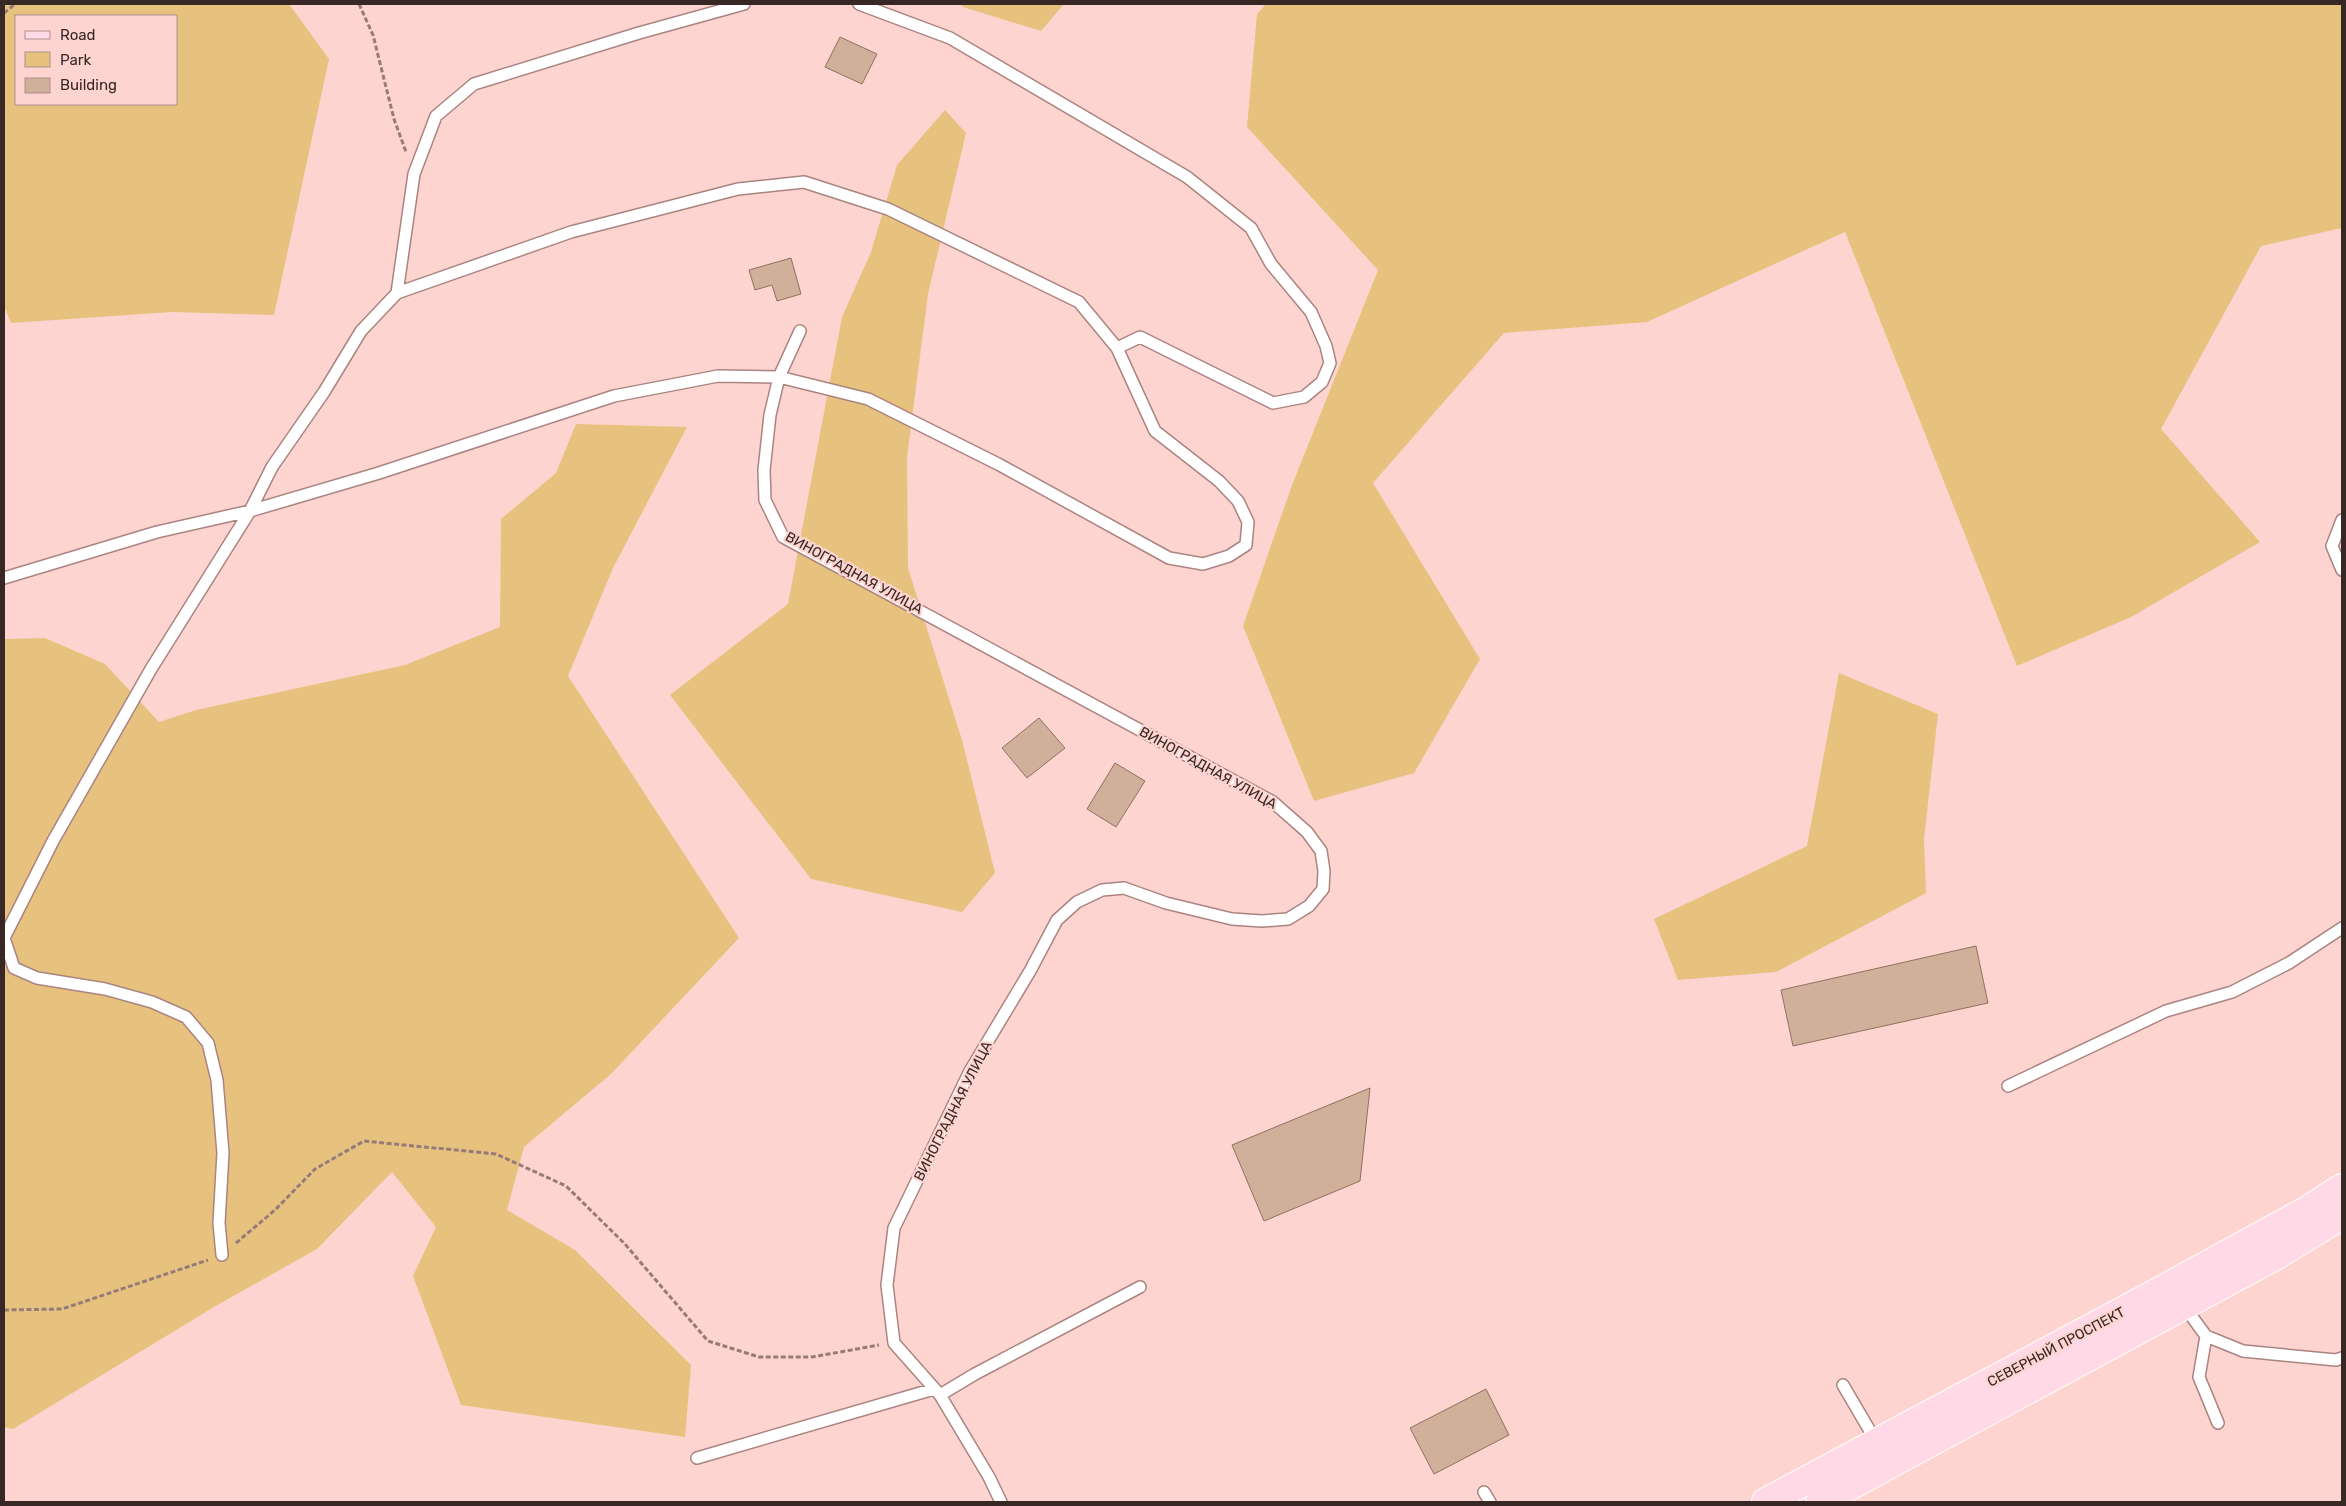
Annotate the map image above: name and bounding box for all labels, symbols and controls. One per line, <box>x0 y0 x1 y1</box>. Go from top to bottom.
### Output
legend <box>15 15 178 105</box>
text: Road <box>60 26 96 44</box>
text: Park <box>60 51 91 69</box>
text: Building <box>60 76 117 94</box>
street label: ВИНОГРАДНАЯ УЛИЦА <box>782 528 926 618</box>
street label: ВИНОГРАДНАЯ УЛИЦА <box>1136 723 1280 813</box>
street label: ВИНОГРАДНАЯ УЛИЦА <box>910 1038 996 1184</box>
street label: СЕВЕРНЫЙ ПРОСПЕКТ <box>1984 1303 2128 1390</box>

